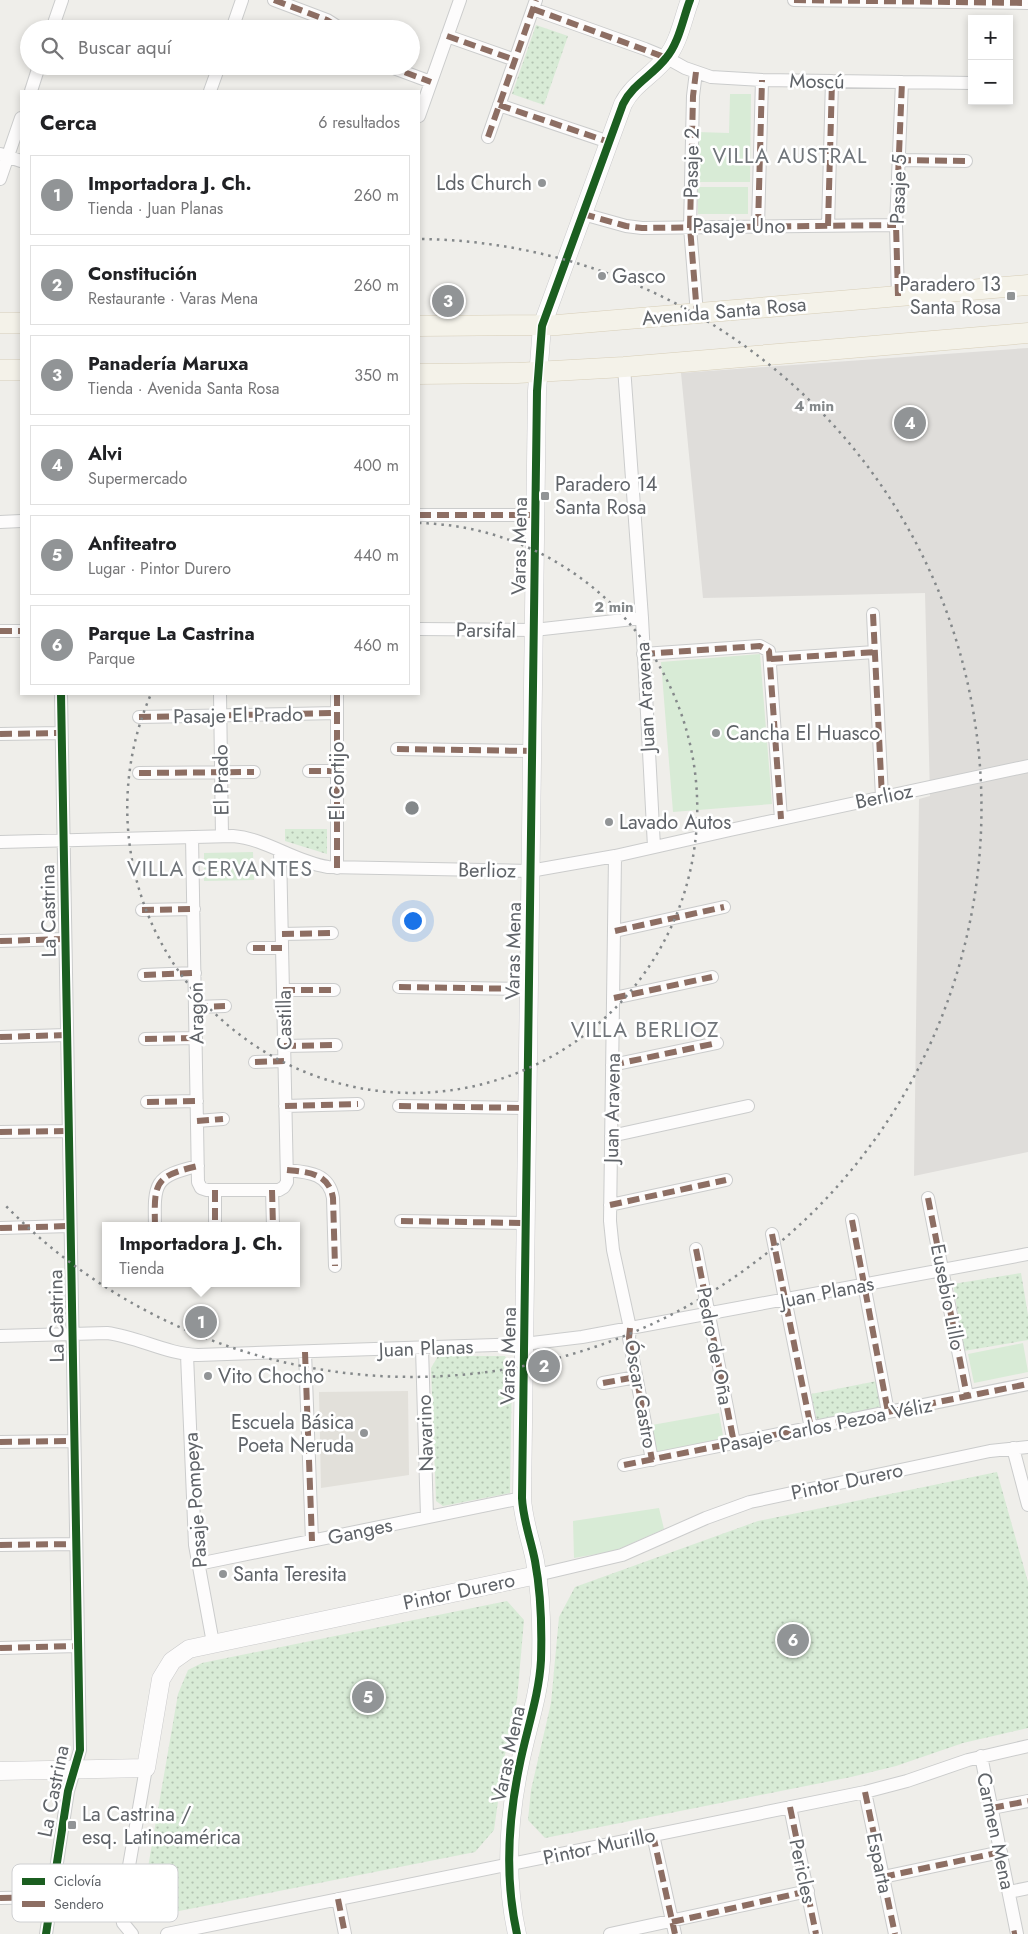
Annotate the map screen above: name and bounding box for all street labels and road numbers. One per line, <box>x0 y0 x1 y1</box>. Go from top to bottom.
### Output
street label: Moscú <box>789 67 845 96</box>
street label: Pasaje 2 <box>676 128 707 198</box>
street label: Pasaje 5 <box>883 153 914 225</box>
street label: Pasaje Uno <box>693 212 786 241</box>
street label: Avenida Santa Rosa <box>641 290 808 333</box>
street label: Varas Mena <box>504 497 535 595</box>
street label: Parsifal <box>456 615 516 646</box>
street label: Juan Aravena <box>628 641 663 756</box>
street label: Pasaje El Prado <box>173 700 303 731</box>
street label: El Cortijo <box>323 741 352 821</box>
street label: El Prado <box>206 744 237 816</box>
street label: Berlioz <box>853 776 915 817</box>
street label: Berlioz <box>458 855 516 886</box>
street label: La Castrina <box>33 864 64 958</box>
street label: Varas Mena <box>498 902 529 1000</box>
street label: Aragón <box>181 981 212 1044</box>
street label: Castilla <box>269 990 300 1050</box>
street label: Juan Aravena <box>597 1053 628 1166</box>
street label: Eusebio Lillo <box>923 1241 972 1353</box>
street label: La Castrina <box>41 1269 72 1363</box>
street label: Juan Planas <box>775 1269 876 1316</box>
street label: Pedro de Oña <box>689 1285 740 1407</box>
street label: Varas Mena <box>493 1307 524 1405</box>
street label: Juan Planas <box>375 1332 474 1365</box>
street label: Óscar Castro <box>617 1338 664 1451</box>
street label: Pasaje Carlos Pezoa Véliz <box>718 1391 935 1460</box>
street label: Navarino <box>410 1394 441 1472</box>
street label: Pasaje Pompeya <box>176 1431 215 1569</box>
street label: Pintor Durero <box>788 1455 906 1507</box>
street label: Ganges <box>325 1511 395 1552</box>
street label: Pintor Durero <box>400 1565 518 1617</box>
street label: Varas Mena <box>484 1703 533 1805</box>
street label: La Castrina <box>30 1743 77 1840</box>
street label: Carmen Mena <box>969 1770 1022 1892</box>
street label: Pintor Murillo <box>540 1820 658 1873</box>
street label: Esparta <box>859 1830 900 1896</box>
street label: Pericles <box>782 1836 823 1906</box>

